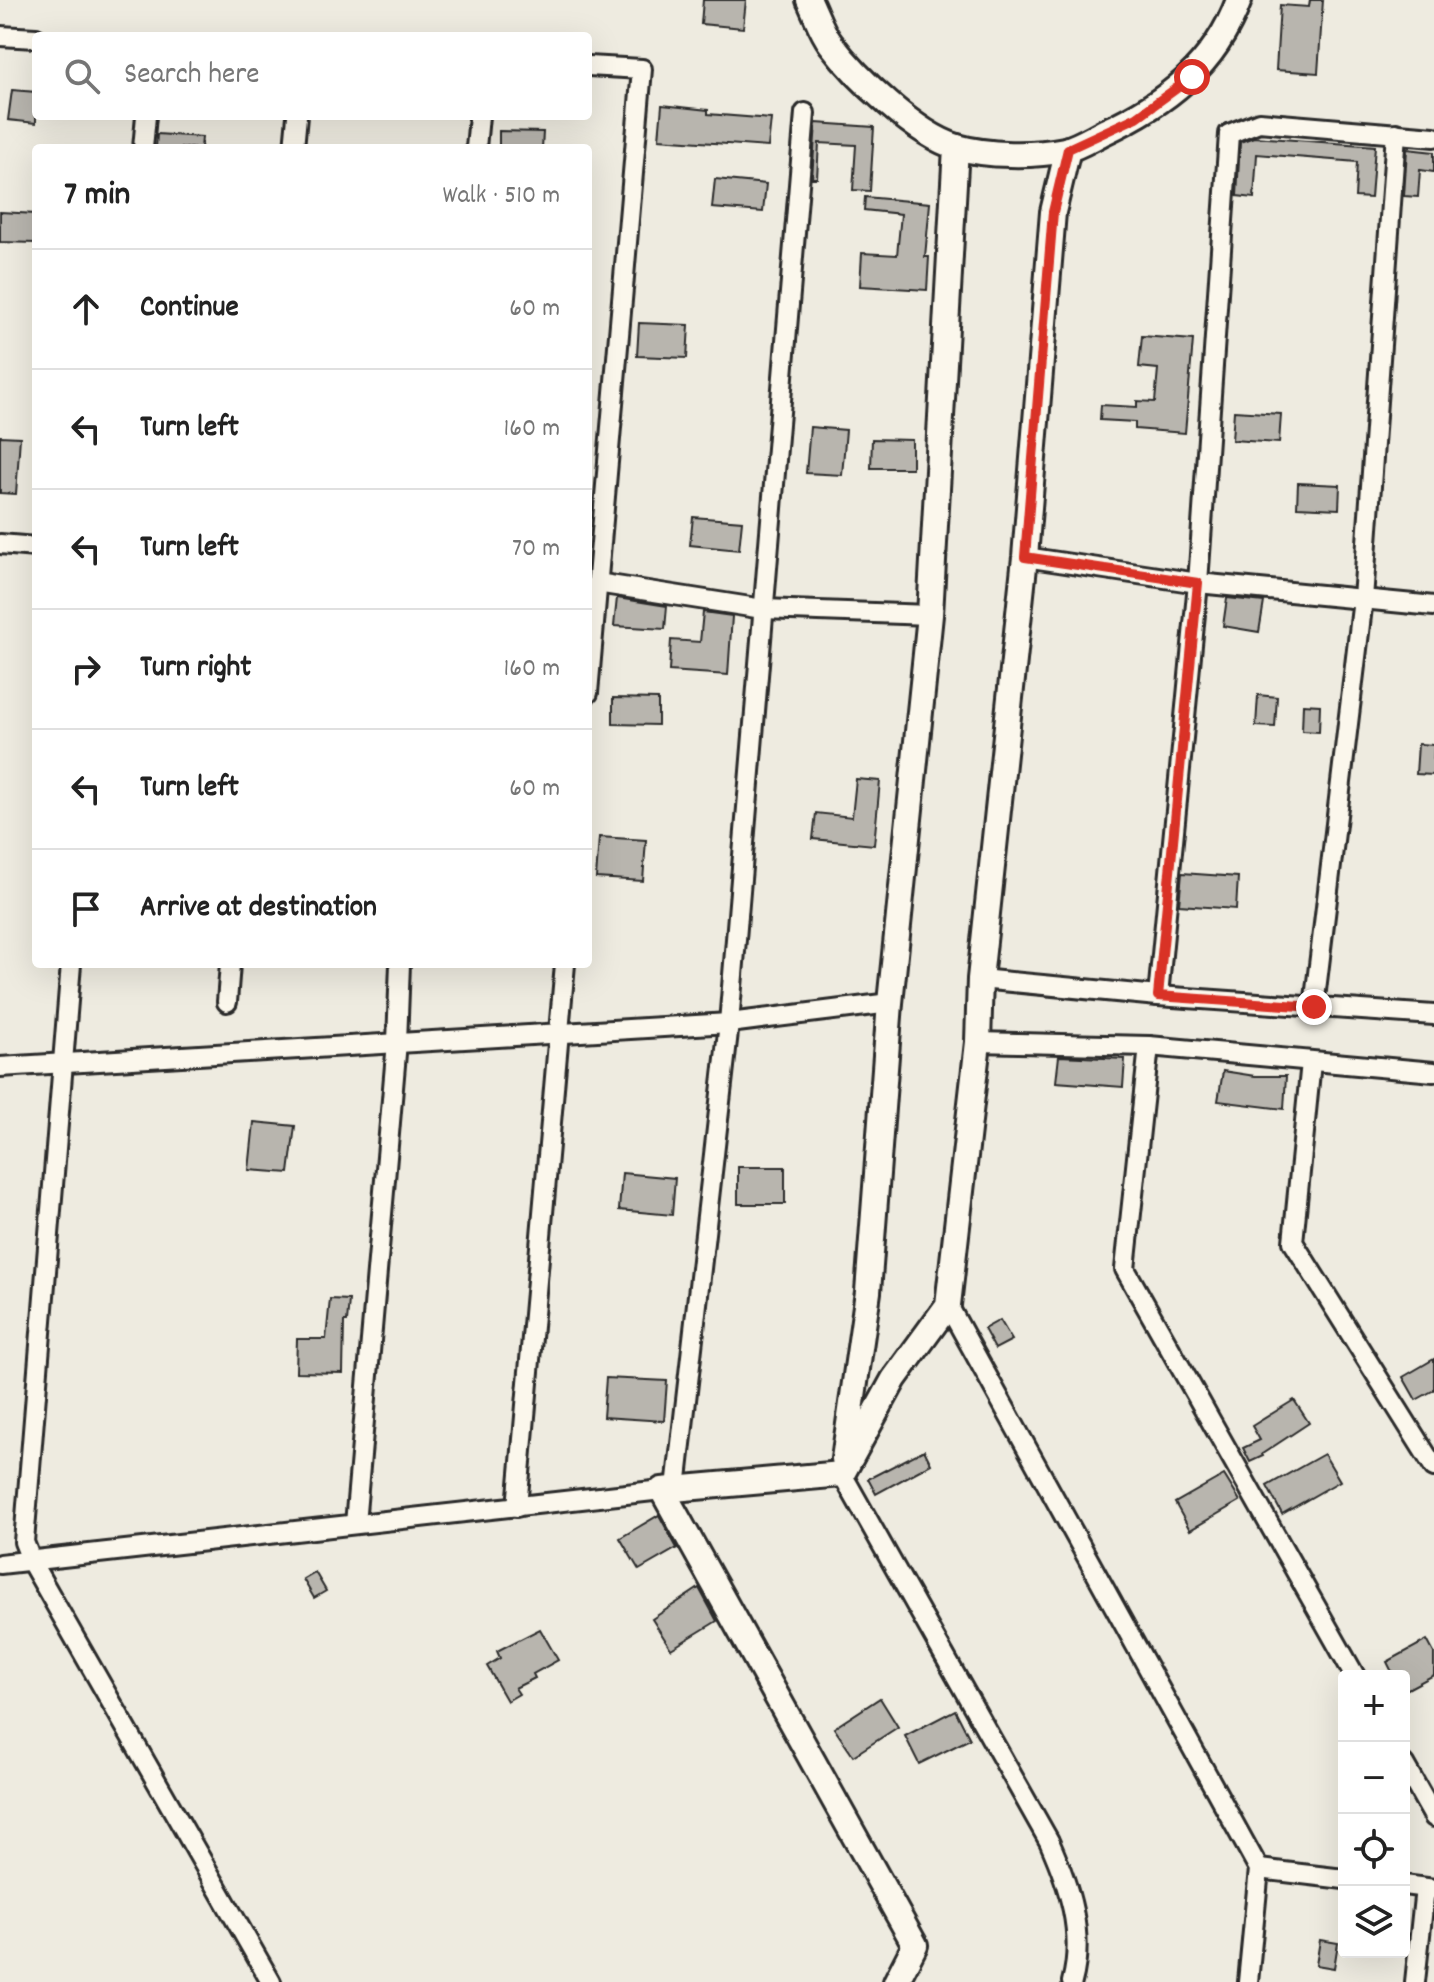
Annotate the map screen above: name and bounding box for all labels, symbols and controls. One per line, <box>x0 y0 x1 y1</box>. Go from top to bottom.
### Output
search box <box>32 32 592 120</box>
icon: search <box>60 54 104 98</box>
text: Search here <box>124 55 260 98</box>
route start <box>1174 59 1210 95</box>
text: 7 min <box>64 172 130 221</box>
text: Walk · 510 m <box>442 178 560 215</box>
icon: ahead <box>64 287 108 331</box>
text: Continue <box>140 288 239 331</box>
text: 60 m <box>509 291 560 328</box>
icon: left <box>64 407 108 451</box>
text: Turn left <box>140 408 239 451</box>
text: 160 m <box>504 411 560 448</box>
icon: left <box>64 527 108 571</box>
text: Turn left <box>140 528 239 571</box>
text: 70 m <box>512 531 560 568</box>
icon: right <box>64 647 108 691</box>
text: Turn right <box>140 648 251 691</box>
text: 160 m <box>504 651 560 688</box>
icon: left <box>64 767 108 811</box>
text: Turn left <box>140 768 239 811</box>
text: 60 m <box>509 771 560 808</box>
icon: arrive <box>64 887 108 931</box>
text: Arrive at destination <box>140 888 377 931</box>
route end <box>1296 989 1332 1025</box>
map controls <box>1338 1670 1410 1958</box>
button: + <box>1338 1670 1410 1742</box>
button: − <box>1338 1742 1410 1814</box>
button: locate <box>1338 1814 1410 1886</box>
button: layers <box>1338 1886 1410 1958</box>

